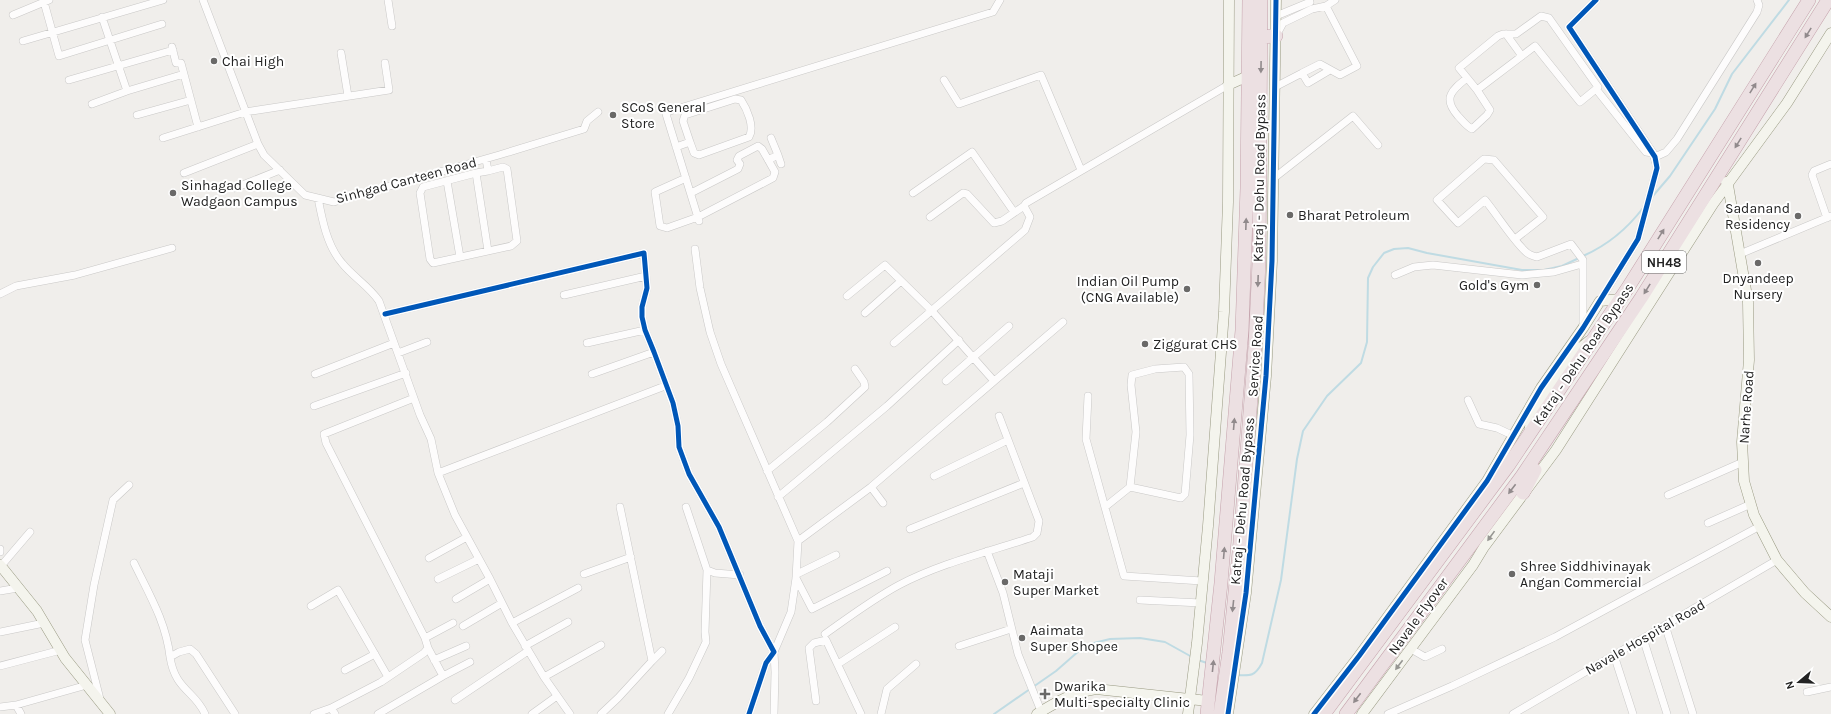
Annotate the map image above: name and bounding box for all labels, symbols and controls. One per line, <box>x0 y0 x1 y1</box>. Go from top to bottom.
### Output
one-way arrow <box>1804 27 1811 39</box>
place label: Chai High <box>222 53 284 70</box>
marker: Chai High <box>209 56 219 66</box>
one-way arrow <box>1258 61 1264 74</box>
one-way arrow <box>1749 83 1757 93</box>
street label: Katraj - Dehu Road Bypass <box>1250 94 1269 262</box>
place label: SCoS General Store <box>621 99 706 132</box>
marker: SCoS General Store <box>608 110 618 120</box>
one-way arrow <box>1735 137 1742 149</box>
street label: Sinhgad Canteen Road <box>334 153 478 207</box>
place label: Sinhagad College Wadgaon Campus <box>181 177 298 210</box>
marker: Sinhagad College Wadgaon Campus <box>168 188 178 198</box>
place label: Sadanand Residency <box>1725 200 1790 233</box>
place label: Bharat Petroleum <box>1298 207 1410 224</box>
marker: Bharat Petroleum <box>1285 210 1295 220</box>
marker: Sadanand Residency <box>1793 211 1803 221</box>
one-way arrow <box>1242 218 1249 230</box>
one-way arrow <box>1658 228 1665 240</box>
road number: NH48 <box>1642 251 1686 273</box>
marker: Dnyandeep Nursery <box>1753 258 1763 268</box>
place label: Dnyandeep Nursery <box>1722 270 1794 303</box>
place label: Indian Oil Pump (CNG Available) <box>1077 273 1179 306</box>
one-way arrow <box>1255 275 1261 288</box>
place label: Gold's Gym <box>1459 277 1529 294</box>
street label: Katraj - Dehu Road Bypass <box>1529 280 1637 429</box>
marker: Gold's Gym <box>1532 280 1542 290</box>
one-way arrow <box>1643 283 1651 294</box>
marker: Indian Oil Pump (CNG Available) <box>1182 284 1192 294</box>
street label: Service Road <box>1244 315 1267 397</box>
place label: Ziggurat CHS <box>1153 336 1238 353</box>
marker: Ziggurat CHS <box>1140 339 1150 349</box>
street label: Narhe Road <box>1735 370 1758 444</box>
street label: Katraj - Dehu Road Bypass <box>1227 417 1258 586</box>
one-way arrow <box>1231 418 1238 430</box>
one-way arrow <box>1508 484 1516 495</box>
one-way arrow <box>1487 531 1496 542</box>
one-way arrow <box>1220 547 1227 559</box>
place label: Shree Siddhivinayak Angan Commercial <box>1520 558 1651 591</box>
place label: Mataji Super Market <box>1013 566 1099 599</box>
marker: Shree Siddhivinayak Angan Commercial <box>1507 569 1517 579</box>
street label: Navale Flyover <box>1385 574 1453 658</box>
marker: Mataji Super Market <box>1000 577 1010 587</box>
street label: Navale Hospital Road <box>1582 596 1708 679</box>
one-way arrow <box>1230 600 1237 612</box>
place label: Aaimata Super Shopee <box>1030 622 1118 655</box>
marker: Aaimata Super Shopee <box>1017 633 1027 643</box>
one-way arrow <box>1395 659 1403 670</box>
one-way arrow <box>1209 660 1216 672</box>
north arrow <box>1779 662 1819 702</box>
place label: Dwarika Multi-specialty Clinic <box>1054 678 1190 711</box>
text: N <box>1783 679 1797 691</box>
marker: Dwarika Multi-specialty Clinic <box>1039 688 1051 700</box>
one-way arrow <box>1353 693 1362 704</box>

